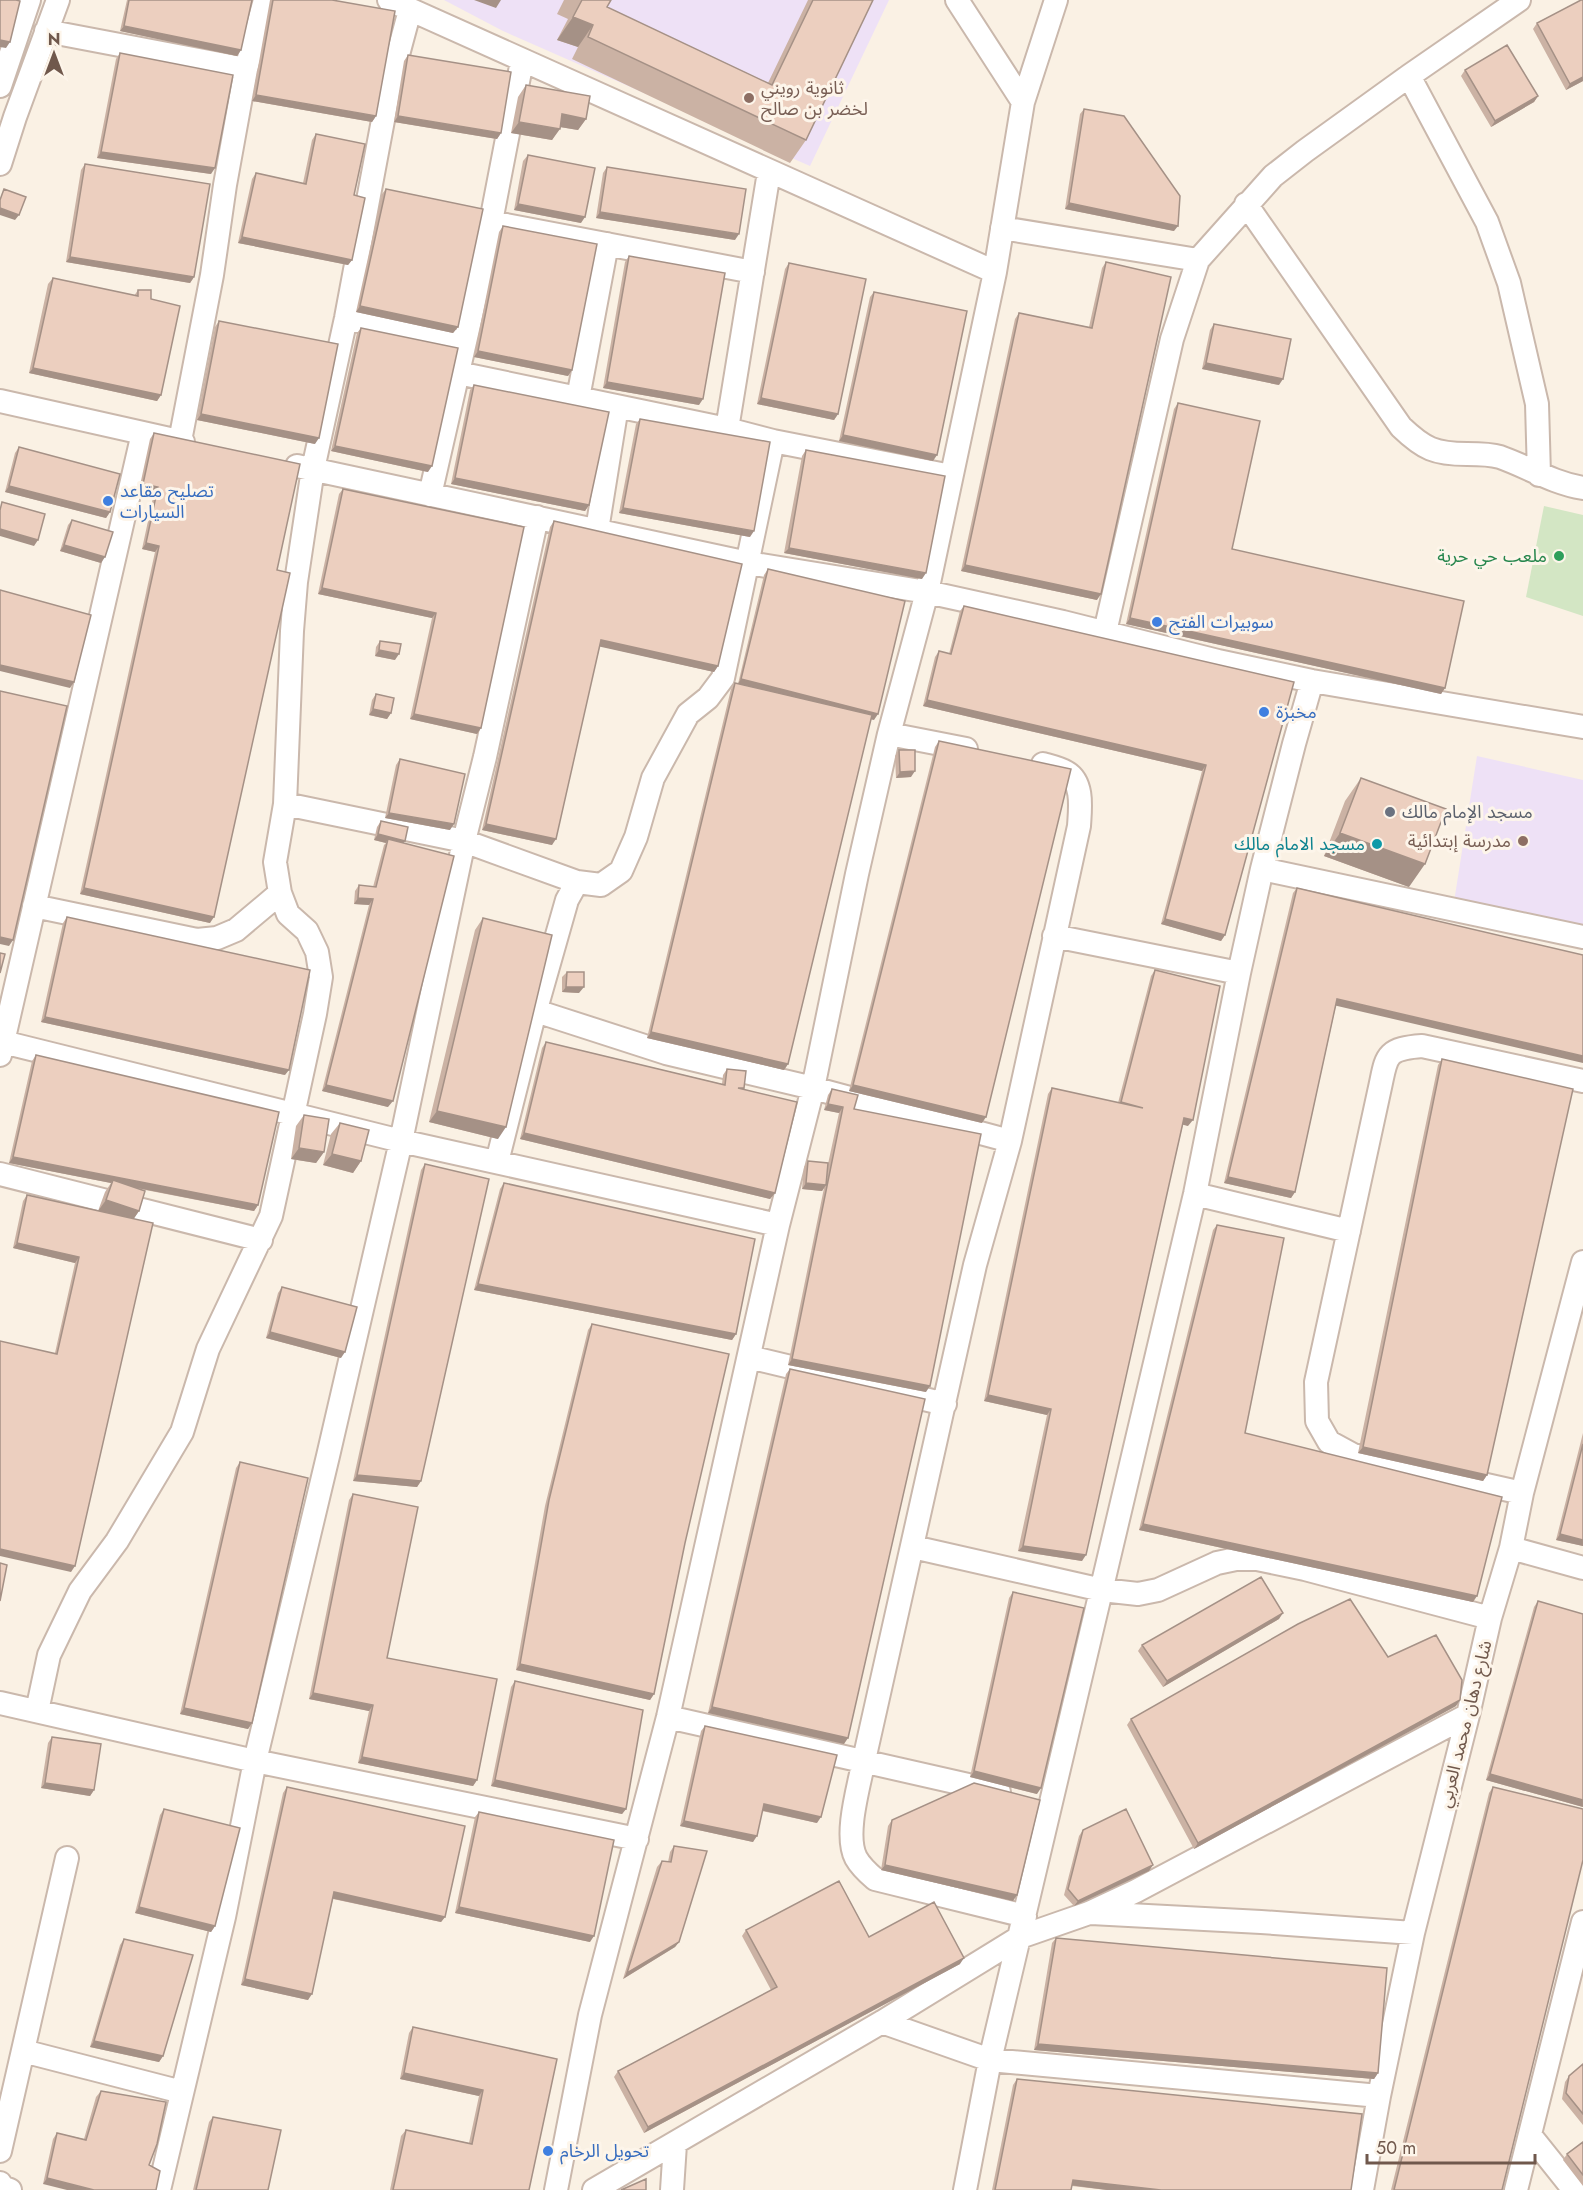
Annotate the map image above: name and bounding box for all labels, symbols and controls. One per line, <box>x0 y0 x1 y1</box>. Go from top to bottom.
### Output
north arrow <box>24 24 84 84</box>
text: N <box>48 28 60 51</box>
place label: ثانوية رويني لخضر بن صالح <box>761 75 868 122</box>
marker: ثانوية رويني لخضر بن صالح <box>742 91 756 105</box>
place label: تصليح مقاعد السيارات <box>120 478 214 525</box>
marker: تصليح مقاعد السيارات <box>101 494 115 508</box>
place label: ملعب حي حرية <box>1437 543 1547 569</box>
marker: ملعب حي حرية <box>1552 549 1566 563</box>
place label: سوبيرات الفتح <box>1169 609 1274 635</box>
marker: سوبيرات الفتح <box>1150 615 1164 629</box>
place label: مخبزة <box>1276 699 1317 725</box>
marker: مخبزة <box>1257 705 1271 719</box>
place label: مسجد الإمام مالك <box>1402 799 1533 826</box>
marker: مسجد الإمام مالك <box>1383 805 1397 819</box>
place label: مدرسة إبتدائية <box>1408 828 1511 854</box>
place label: مسجد الامام مالك <box>1234 831 1365 858</box>
marker: مدرسة إبتدائية <box>1516 834 1530 848</box>
marker: مسجد الامام مالك <box>1370 837 1384 851</box>
street label: شارع دهان محمد العربي <box>1432 1638 1499 1811</box>
scale bar <box>1367 2127 1535 2165</box>
text: 50 m <box>1376 2135 1416 2161</box>
place label: تحويل الرخام <box>560 2138 649 2165</box>
marker: تحويل الرخام <box>541 2144 555 2158</box>

